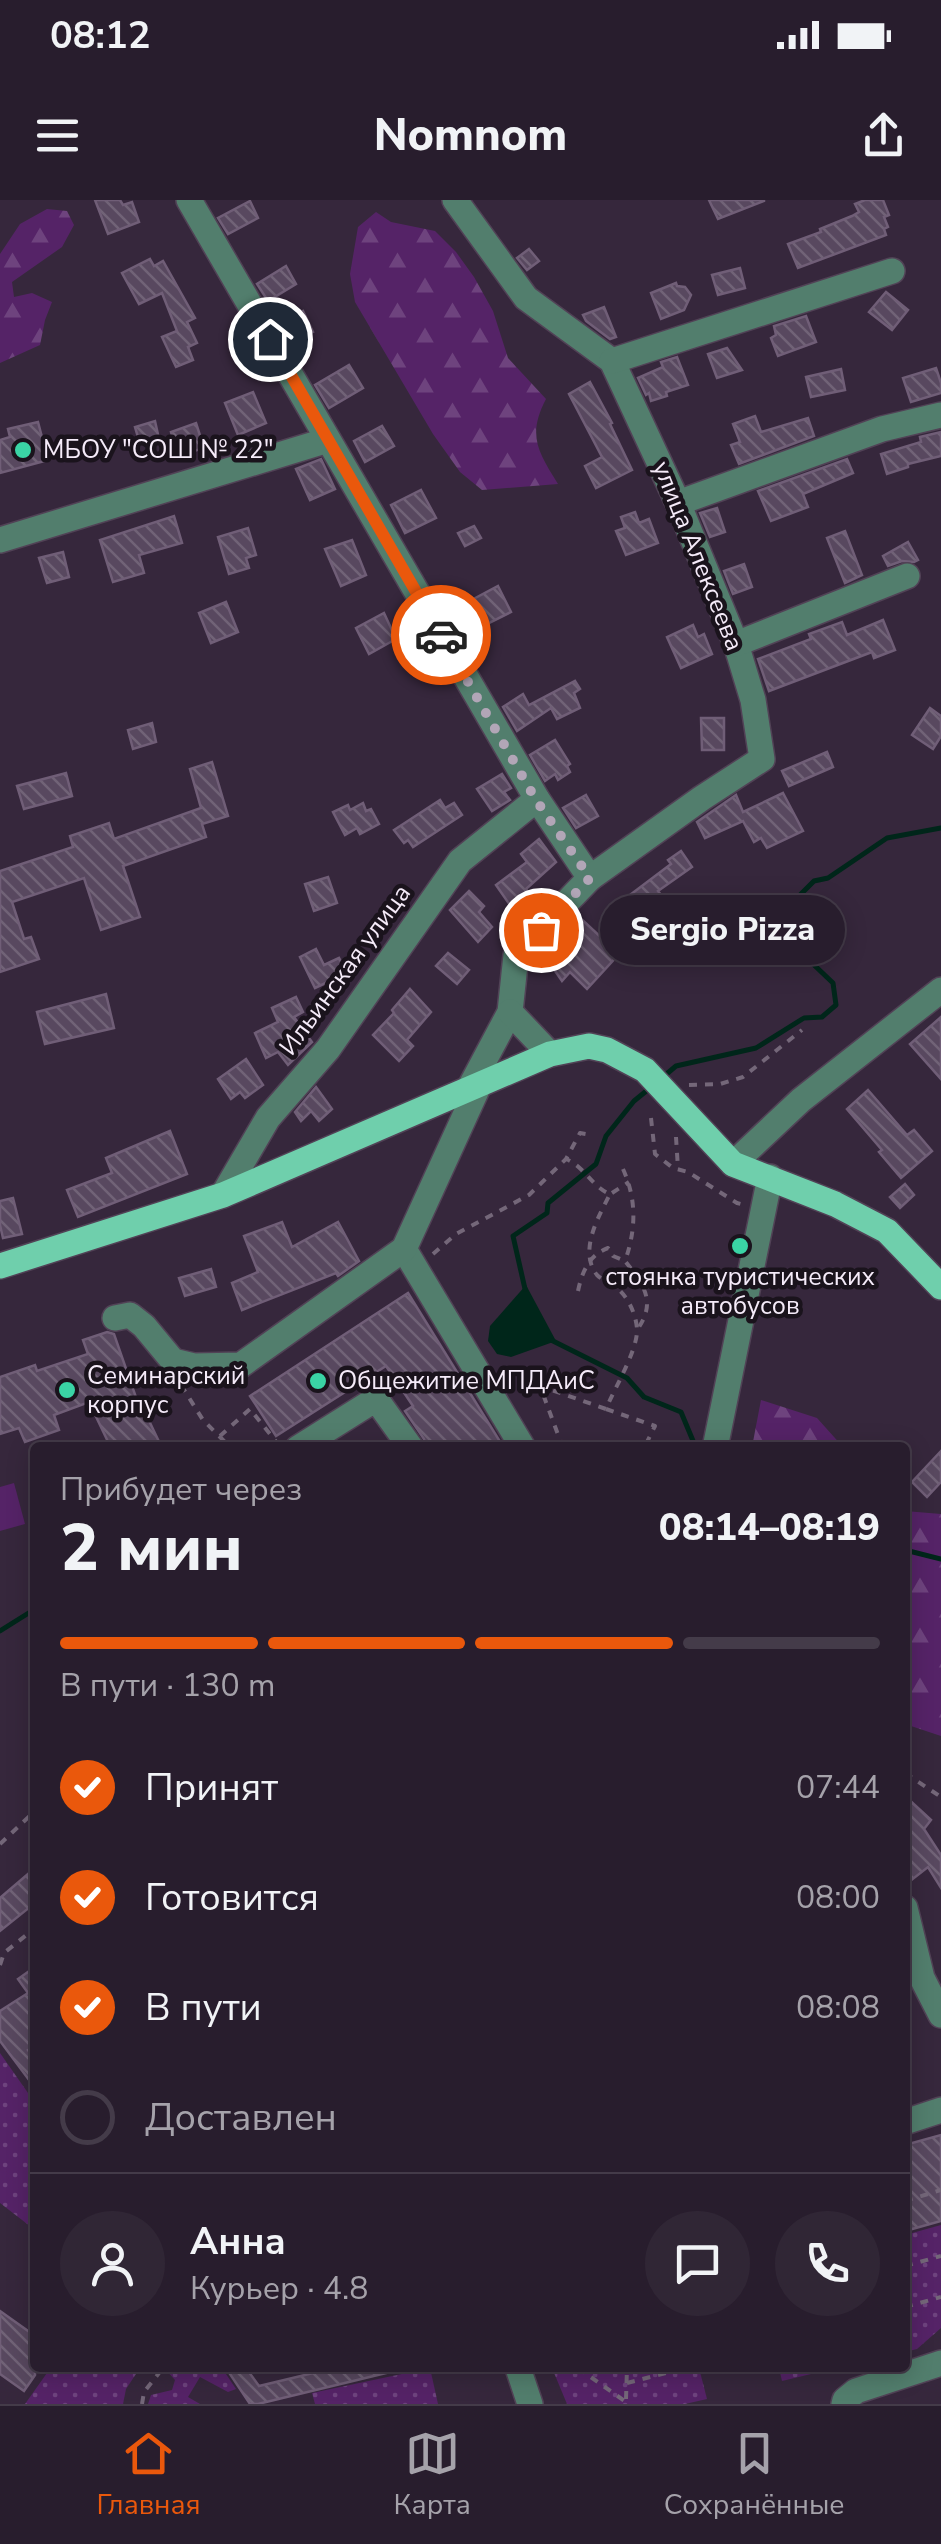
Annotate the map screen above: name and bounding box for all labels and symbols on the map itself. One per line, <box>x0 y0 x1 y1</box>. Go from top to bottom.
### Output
pin <box>228 297 313 382</box>
place label: МБОУ "СОШ № 22" <box>43 433 273 467</box>
marker: МБОУ "СОШ № 22" <box>12 439 34 461</box>
street label: улица Алексеева <box>644 456 752 656</box>
courier <box>391 585 491 685</box>
street label: Ильинская улица <box>271 878 419 1062</box>
pin <box>499 888 584 973</box>
callout: Sergio Pizza <box>601 895 846 965</box>
marker: стоянка туристических автобусов <box>729 1235 751 1257</box>
place label: стоянка туристических автобусов <box>605 1260 875 1323</box>
place label: Семинарский корпус <box>87 1359 245 1422</box>
place label: Общежитие МПДАиС <box>338 1364 595 1398</box>
marker: Общежитие МПДАиС <box>307 1370 329 1392</box>
marker: Семинарский корпус <box>56 1379 78 1401</box>

